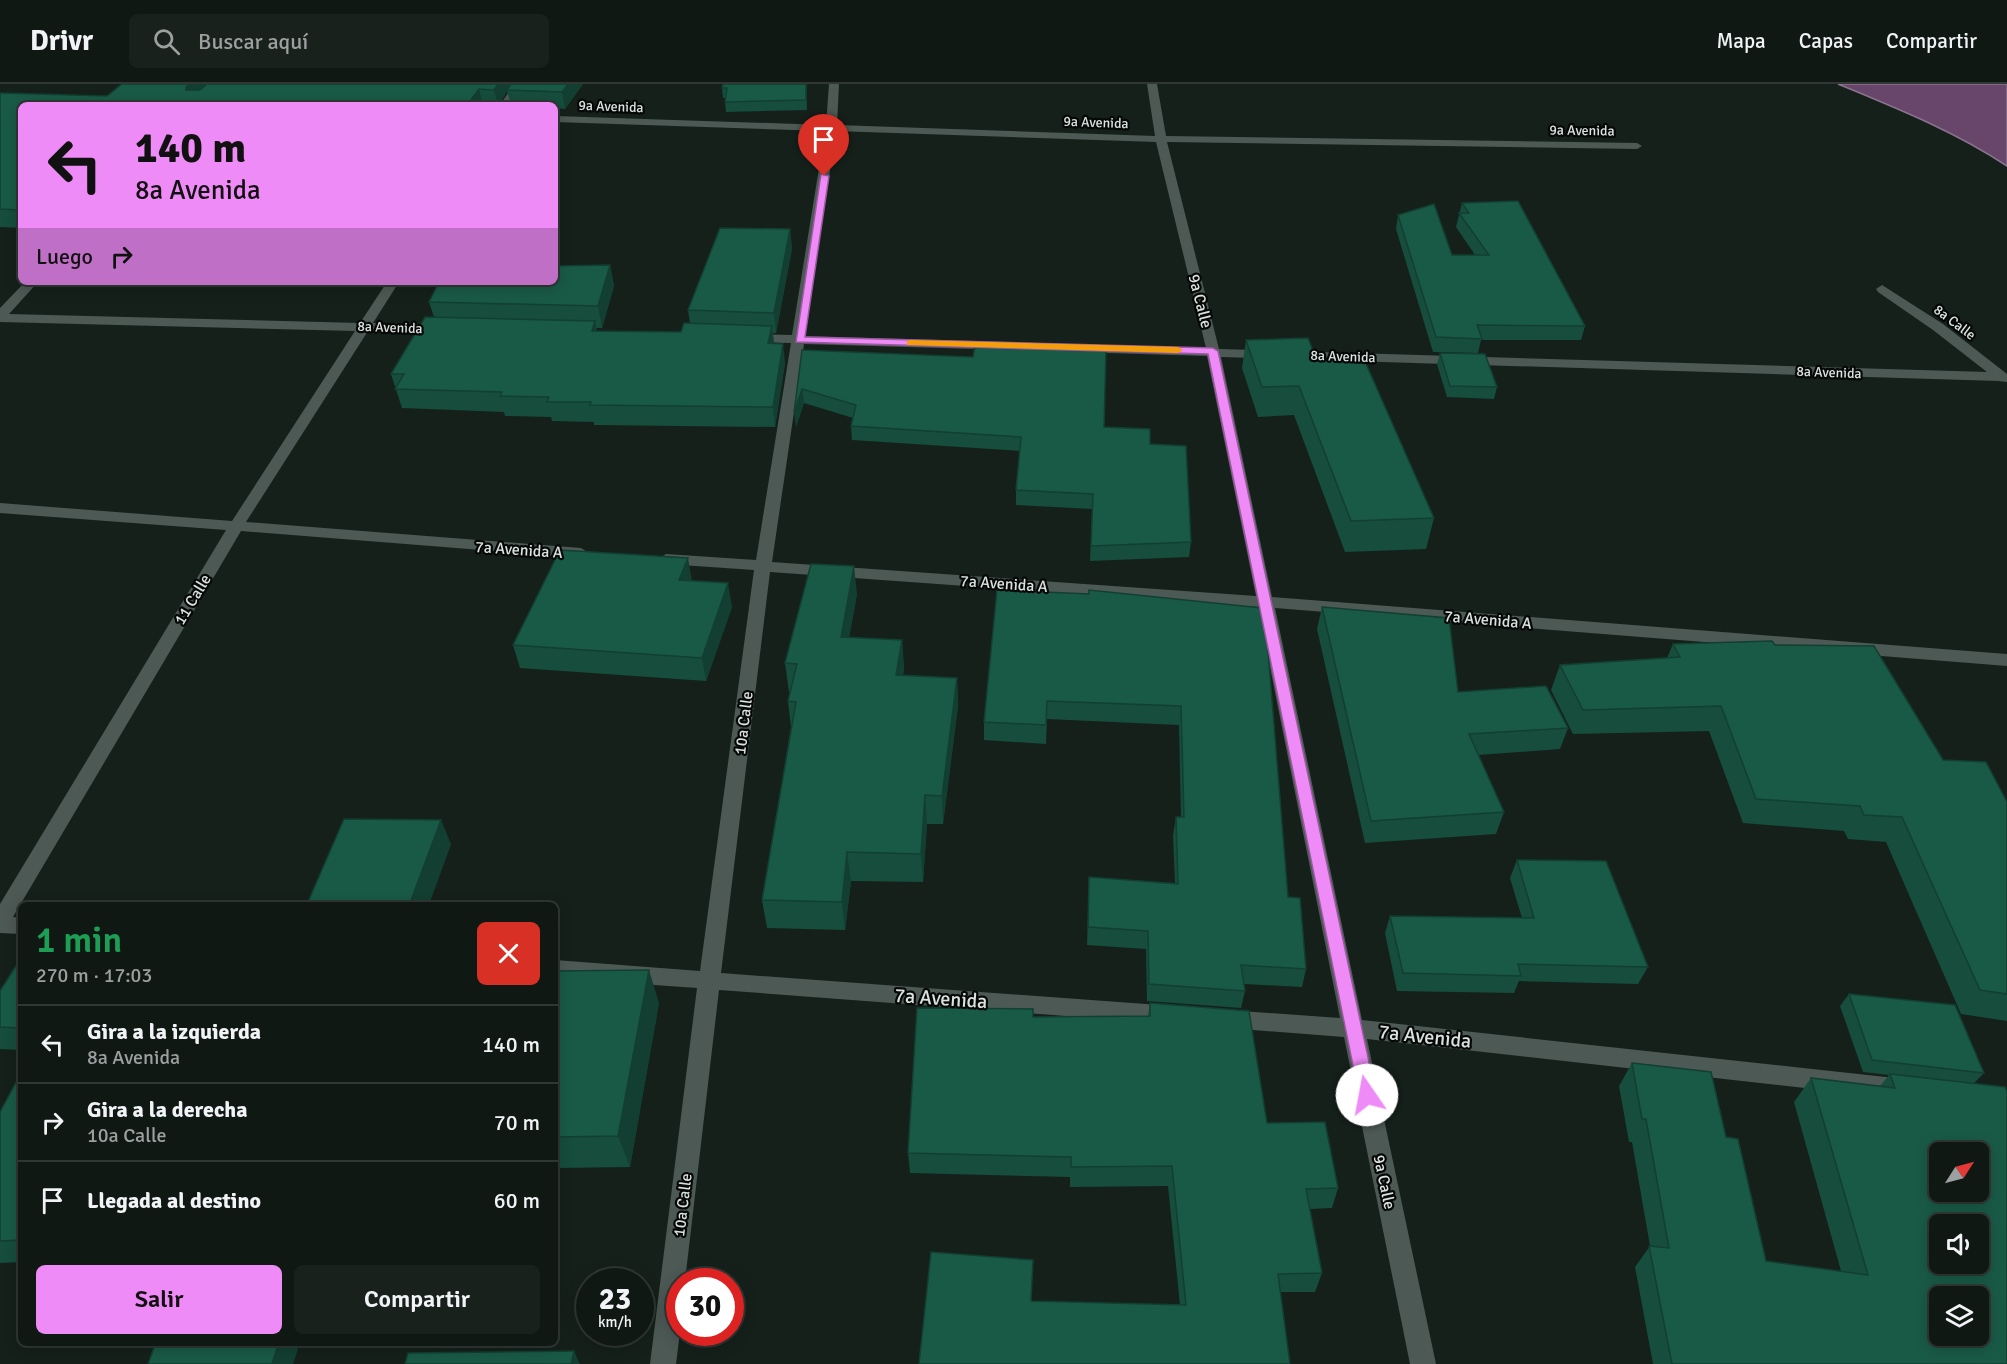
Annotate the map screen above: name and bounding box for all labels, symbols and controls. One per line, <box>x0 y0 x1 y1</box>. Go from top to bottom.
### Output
search box <box>129 14 549 68</box>
text: Drivr <box>30 24 93 58</box>
icon: search <box>150 25 183 58</box>
text: Buscar aquí <box>198 28 308 55</box>
text: Mapa <box>1716 28 1766 54</box>
text: Capas <box>1799 28 1853 54</box>
text: Compartir <box>1886 28 1977 54</box>
street label: 9a Avenida <box>578 97 644 116</box>
street label: 9a Avenida <box>1063 113 1129 132</box>
pin <box>798 114 849 176</box>
street label: 9a Avenida <box>1549 121 1615 140</box>
text: 140 m <box>135 123 246 174</box>
icon: arrive <box>807 123 840 156</box>
icon: left <box>36 126 114 204</box>
text: 8a Avenida <box>135 174 261 207</box>
icon: right <box>105 240 138 273</box>
text: Luego <box>36 243 93 270</box>
street label: 9a Calle <box>1184 272 1216 330</box>
street label: 8a Calle <box>1930 301 1979 344</box>
street label: 8a Avenida <box>357 318 423 337</box>
street label: 8a Avenida <box>1310 347 1376 366</box>
street label: 8a Avenida <box>1796 363 1862 382</box>
street label: 7a Avenida A <box>474 537 564 563</box>
street label: 11 Calle <box>170 571 216 628</box>
street label: 7a Avenida A <box>959 571 1049 597</box>
street label: 7a Avenida A <box>1443 606 1533 634</box>
street label: 10a Calle <box>730 690 758 756</box>
text: 1 min <box>36 918 122 963</box>
button: close <box>477 922 540 985</box>
text: 270 m · 17:03 <box>36 963 152 988</box>
street label: 7a Avenida <box>894 983 988 1014</box>
text: Gira a la izquierda <box>87 1018 261 1045</box>
street label: 7a Avenida <box>1377 1019 1473 1054</box>
icon: left <box>36 1028 69 1061</box>
text: 140 m <box>482 1031 540 1058</box>
text: 8a Avenida <box>87 1045 180 1070</box>
position arrow <box>1335 1063 1399 1127</box>
text: Gira a la derecha <box>87 1096 248 1123</box>
icon: right <box>36 1106 69 1139</box>
text: 70 m <box>494 1109 540 1136</box>
text: 10a Calle <box>87 1123 167 1148</box>
north arrow <box>1929 1142 1989 1202</box>
map controls <box>1929 1142 1989 1346</box>
street label: 9a Calle <box>1369 1153 1400 1211</box>
street label: 10a Calle <box>669 1172 697 1238</box>
icon: arrive <box>36 1184 69 1217</box>
text: Llegada al destino <box>87 1187 261 1214</box>
text: 60 m <box>494 1187 540 1214</box>
button: sound <box>1929 1214 1989 1274</box>
button: Salir <box>36 1265 282 1334</box>
button: Compartir <box>294 1265 540 1334</box>
speed limit sign: 30 <box>666 1268 744 1346</box>
text: 23 <box>599 1281 631 1318</box>
button: layers <box>1929 1286 1989 1346</box>
text: km/h <box>598 1313 632 1331</box>

